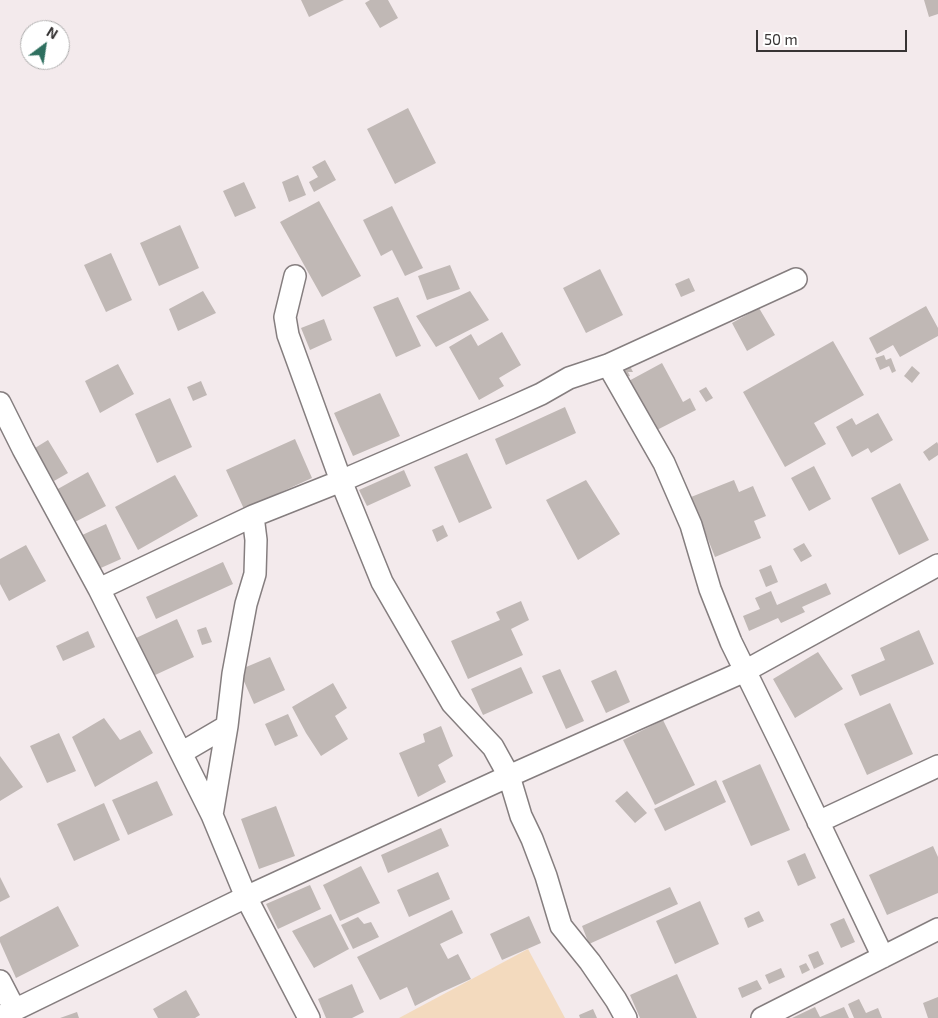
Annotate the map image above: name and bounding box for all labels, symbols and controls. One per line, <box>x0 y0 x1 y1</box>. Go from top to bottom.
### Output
north arrow <box>20 20 70 70</box>
scale bar <box>758 20 909 52</box>
text: N <box>44 23 61 42</box>
text: 50 m <box>764 30 798 48</box>

